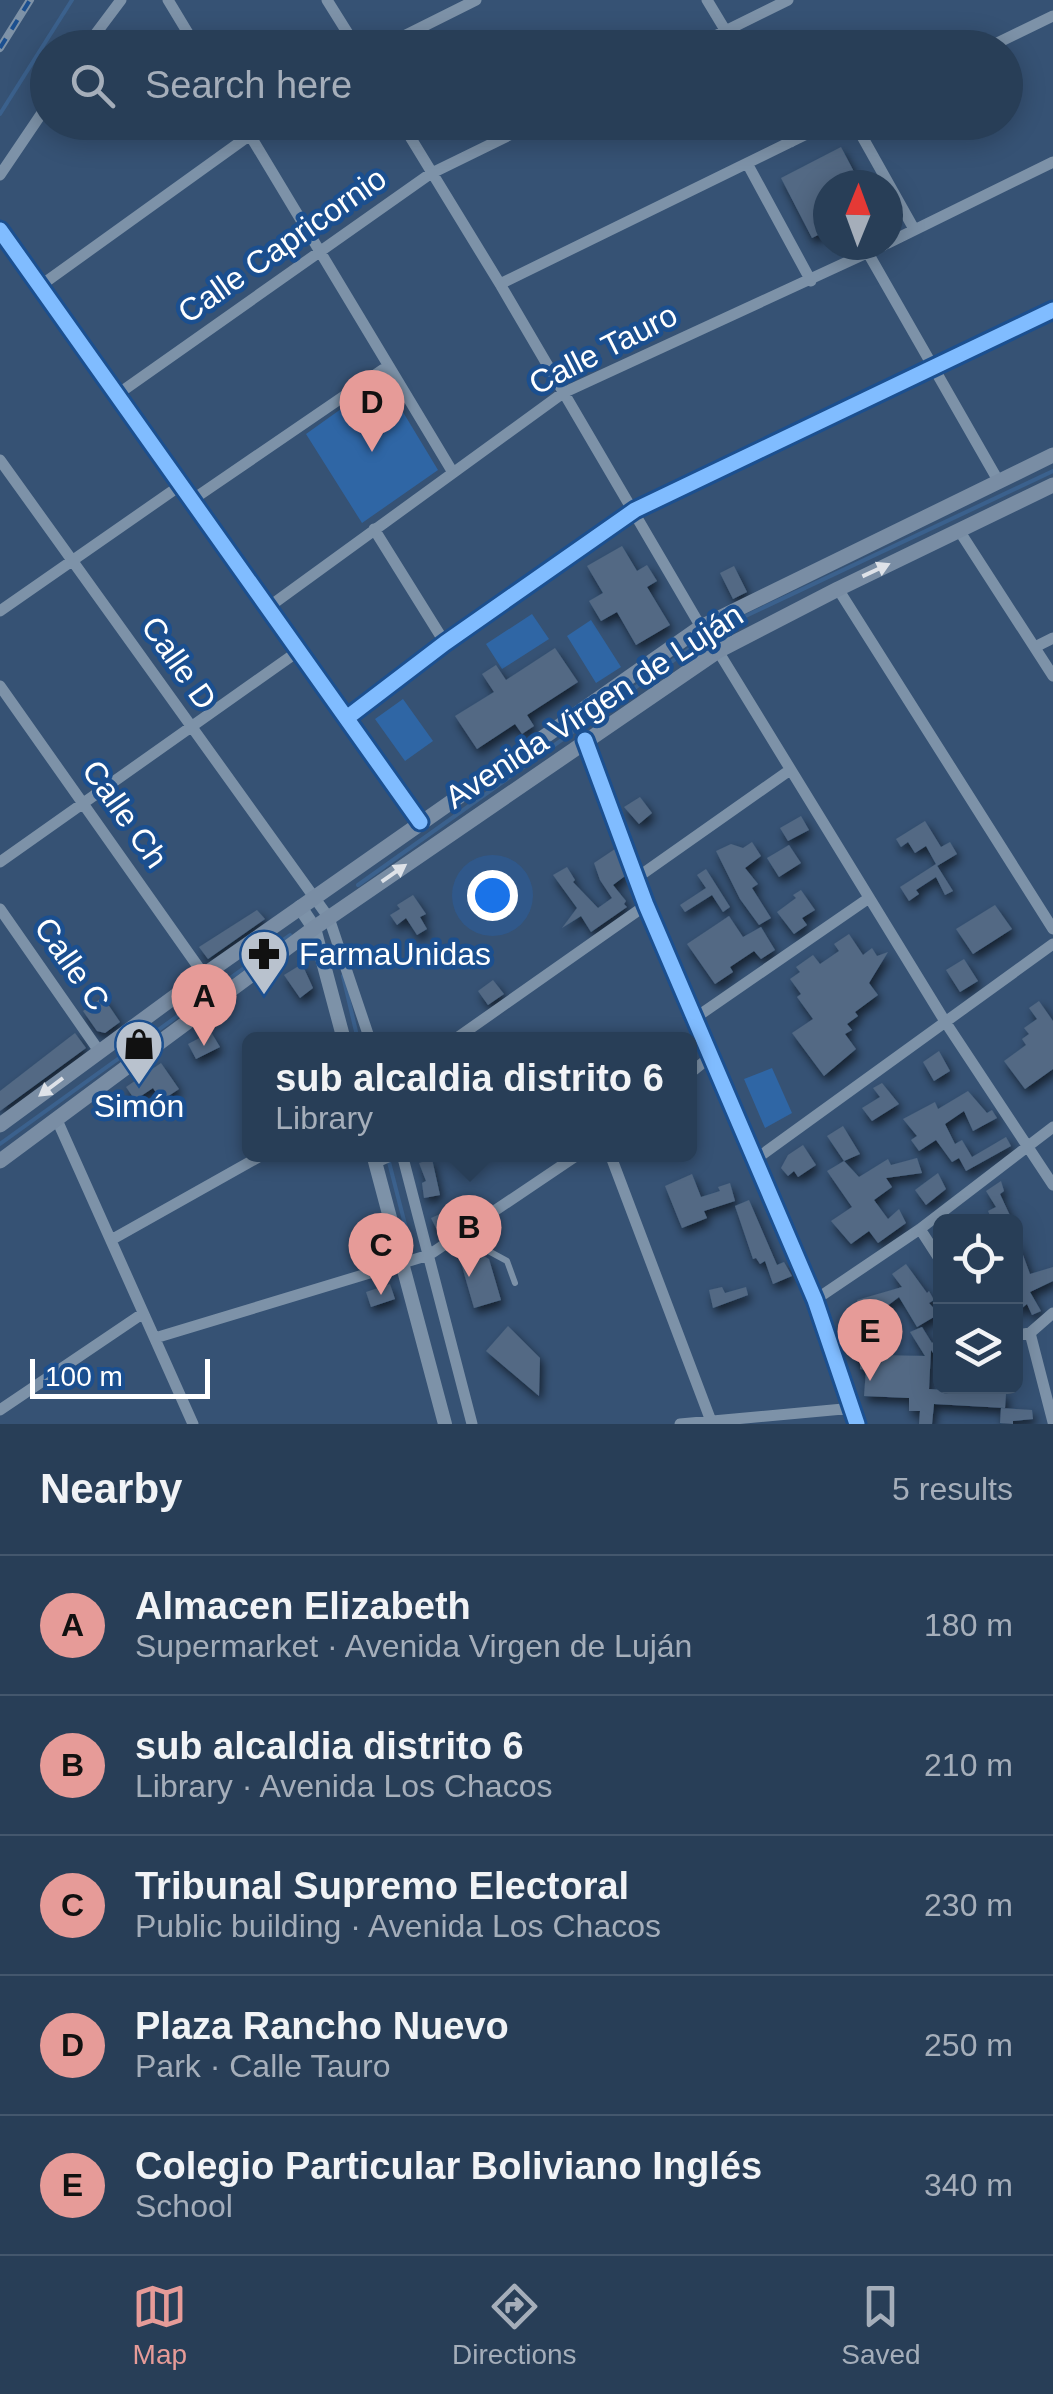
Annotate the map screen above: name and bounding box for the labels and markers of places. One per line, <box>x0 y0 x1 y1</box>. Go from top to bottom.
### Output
pin: D <box>340 370 404 452</box>
pharmacy icon: FarmaUnidas <box>238 928 290 996</box>
place label: FarmaUnidas <box>299 936 491 972</box>
pin: A <box>172 964 236 1046</box>
shop icon: Simón <box>113 1018 165 1086</box>
place label: Simón <box>94 1088 184 1124</box>
pin: B <box>436 1194 502 1277</box>
pin: C <box>348 1212 414 1295</box>
pin: E <box>838 1298 902 1381</box>

